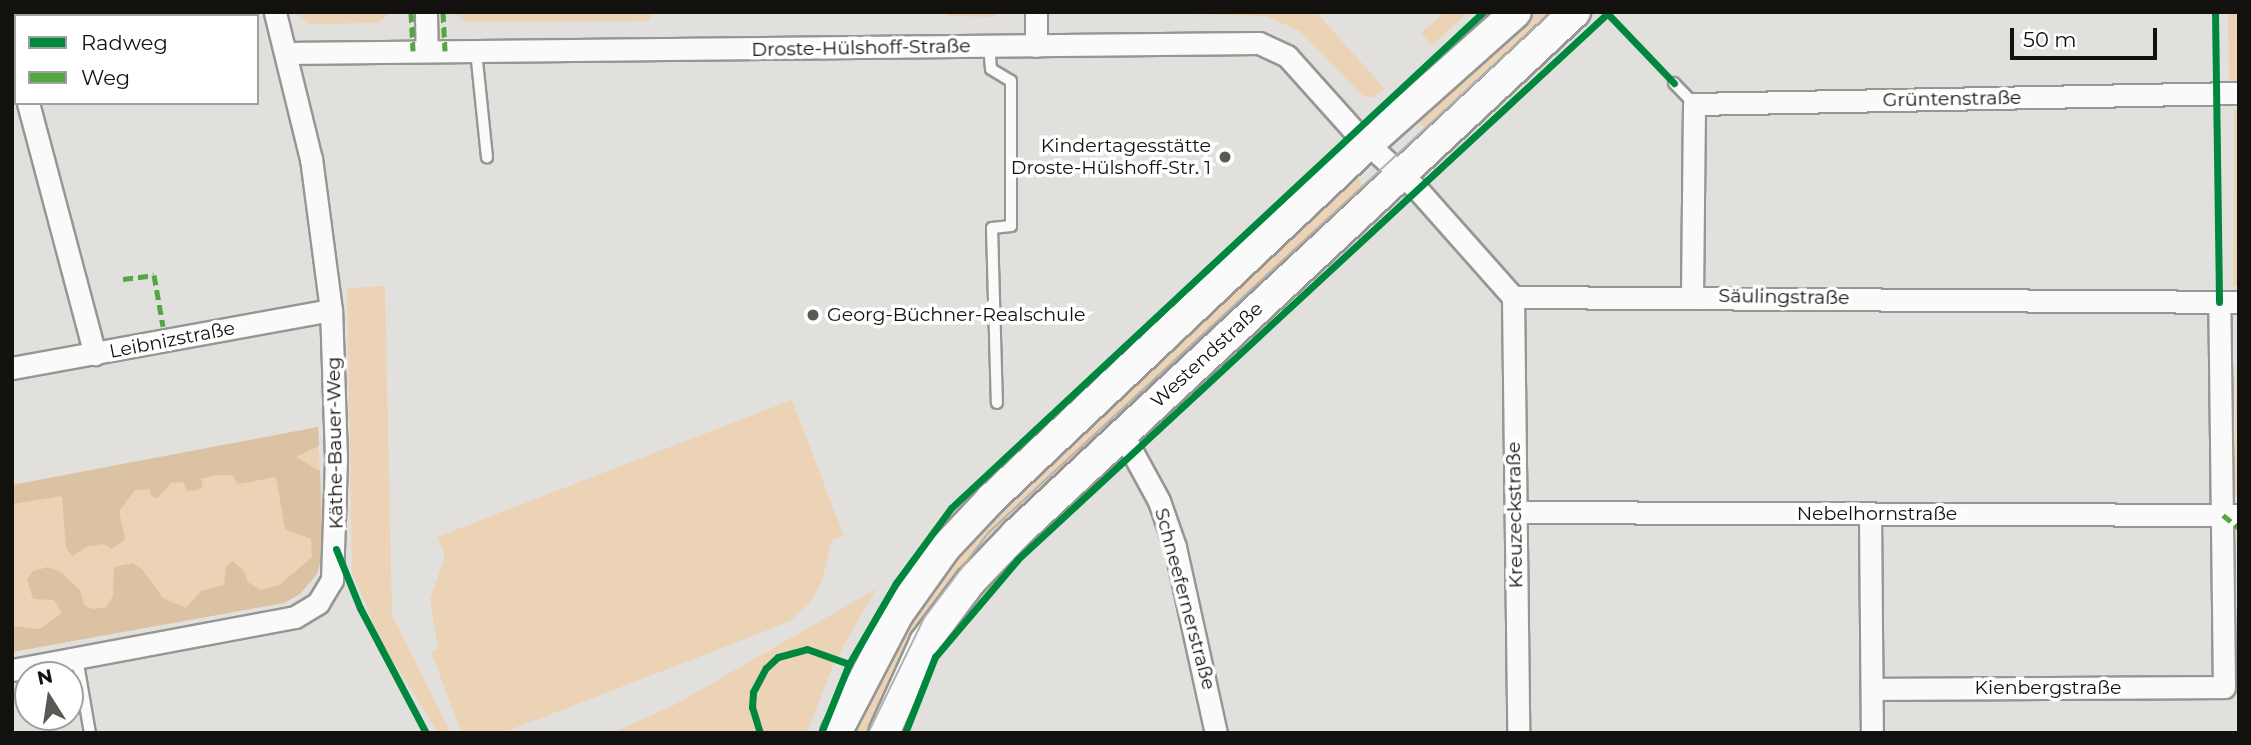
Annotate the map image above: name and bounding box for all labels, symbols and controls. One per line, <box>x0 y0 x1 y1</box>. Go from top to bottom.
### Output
legend <box>14 14 259 105</box>
scale bar <box>2013 14 2160 58</box>
text: 50 m <box>2023 27 2077 52</box>
text: Radweg <box>81 30 168 55</box>
street label: Droste-Hülshoff-Straße <box>751 35 971 61</box>
text: Weg <box>81 65 130 90</box>
street label: Grüntenstraße <box>1882 86 2022 112</box>
place label: Kindertagesstätte Droste-Hülshoff-Str. 1 <box>1011 135 1211 179</box>
marker: Kindertagesstätte Droste-Hülshoff-Str. 1 <box>1217 149 1233 165</box>
street label: Säulingstraße <box>1718 284 1850 310</box>
street label: Westendstraße <box>1146 297 1268 413</box>
place label: Georg-Büchner-Realschule <box>827 304 1085 326</box>
marker: Georg-Büchner-Realschule <box>805 307 821 323</box>
street label: Leibnizstraße <box>107 317 237 363</box>
street label: Käthe-Bauer-Weg <box>322 357 348 529</box>
street label: Kreuzeckstraße <box>1502 441 1528 589</box>
street label: Nebelhornstraße <box>1797 503 1957 525</box>
street label: Schneefernerstraße <box>1150 506 1220 692</box>
north arrow <box>14 661 84 731</box>
text: N <box>35 664 55 690</box>
street label: Kienbergstraße <box>1975 677 2121 699</box>

